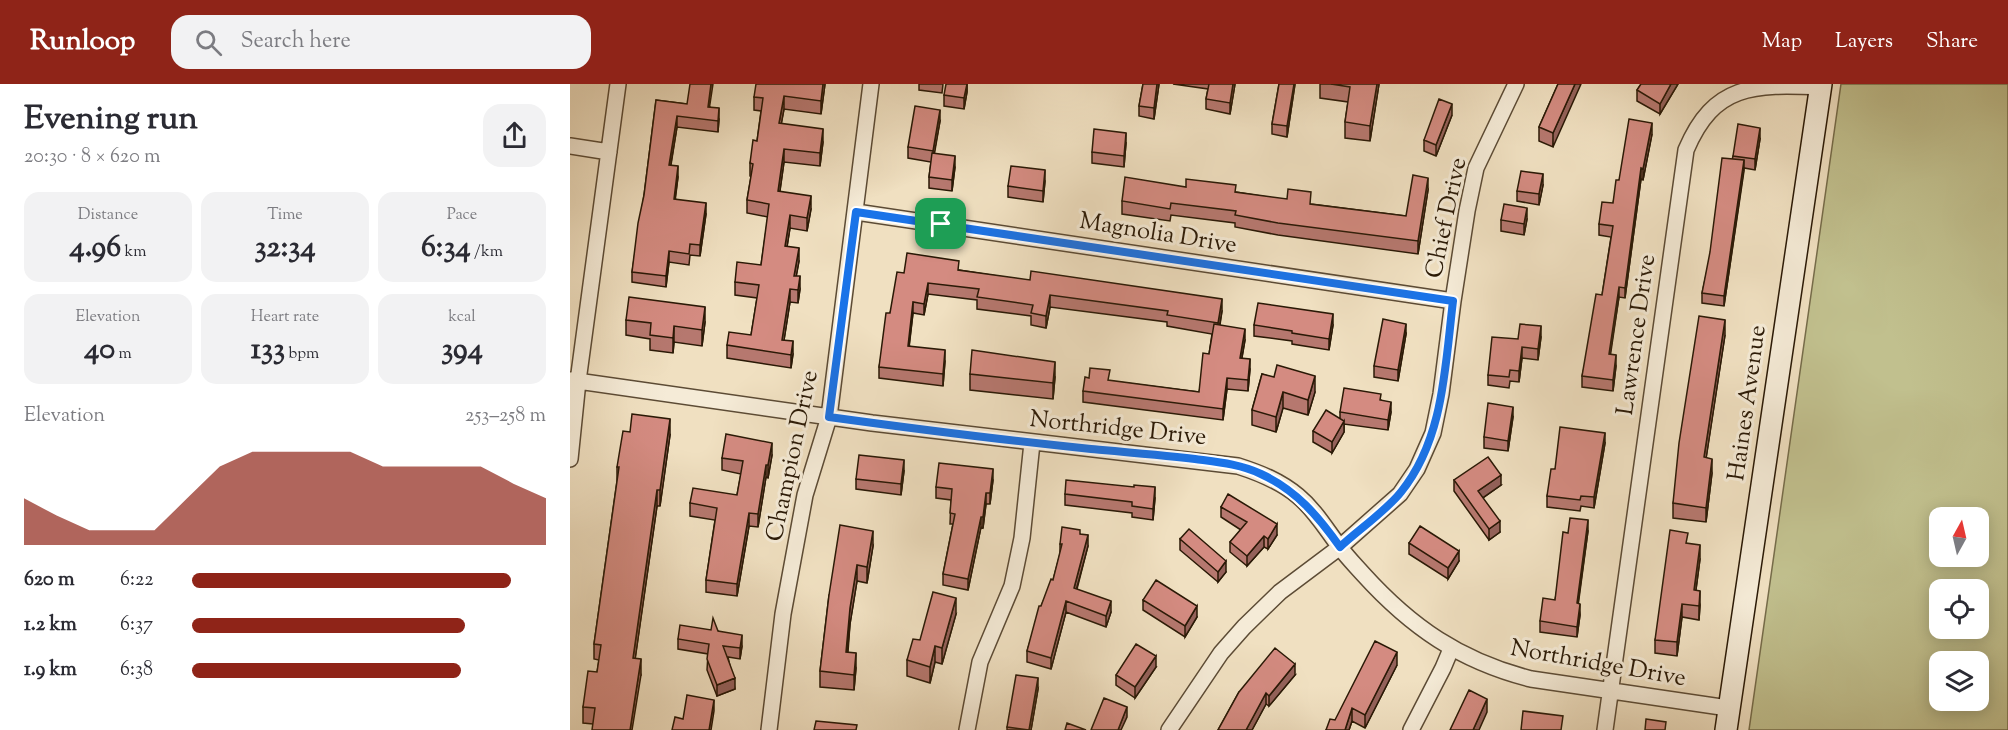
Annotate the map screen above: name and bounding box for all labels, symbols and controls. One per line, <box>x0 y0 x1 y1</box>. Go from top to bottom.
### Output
search box <box>171 15 591 69</box>
text: Runloop <box>30 22 135 62</box>
icon: search <box>192 26 225 59</box>
text: Search here <box>240 26 351 58</box>
text: Map <box>1762 27 1802 57</box>
text: Layers <box>1835 27 1893 57</box>
text: Share <box>1926 27 1978 57</box>
text: Evening run <box>24 96 198 144</box>
button: share <box>483 104 546 167</box>
text: 20:30 · 8 × 620 m <box>24 143 161 172</box>
street label: Chief Drive <box>1418 155 1476 281</box>
pin <box>915 198 966 249</box>
text: Distance <box>78 204 138 227</box>
text: Time <box>267 204 303 227</box>
text: Pace <box>447 204 477 227</box>
street label: Magnolia Drive <box>1077 205 1239 263</box>
icon: arrive <box>924 207 957 240</box>
text: 4.96 <box>70 227 121 270</box>
text: 32:34 <box>254 227 316 270</box>
text: 6:34 <box>421 227 471 270</box>
text: km <box>121 241 146 264</box>
text: /km <box>471 241 503 264</box>
street label: Lawrence Drive <box>1609 252 1665 418</box>
text: Elevation <box>76 306 140 329</box>
text: Heart rate <box>251 306 319 329</box>
text: kcal <box>448 306 476 329</box>
street label: Haines Avenue <box>1720 323 1776 483</box>
text: 40 <box>84 329 115 372</box>
text: 133 <box>251 329 285 372</box>
text: 394 <box>441 329 483 372</box>
text: m <box>115 343 132 366</box>
text: bpm <box>285 343 319 366</box>
street label: Champion Drive <box>758 367 828 545</box>
text: Elevation <box>24 402 105 431</box>
text: 253–258 m <box>465 402 546 431</box>
street label: Northridge Drive <box>1028 403 1208 455</box>
north arrow <box>1929 507 1989 567</box>
map controls <box>1929 507 1989 711</box>
text: 620 m <box>24 566 74 595</box>
text: 6:22 <box>120 566 154 595</box>
button: locate <box>1929 579 1989 639</box>
text: 1.2 km <box>24 611 77 640</box>
text: 6:37 <box>120 611 153 640</box>
street label: Northridge Drive <box>1508 632 1688 696</box>
button: layers <box>1929 651 1989 711</box>
text: 1.9 km <box>24 656 77 685</box>
text: 6:38 <box>120 656 153 685</box>

